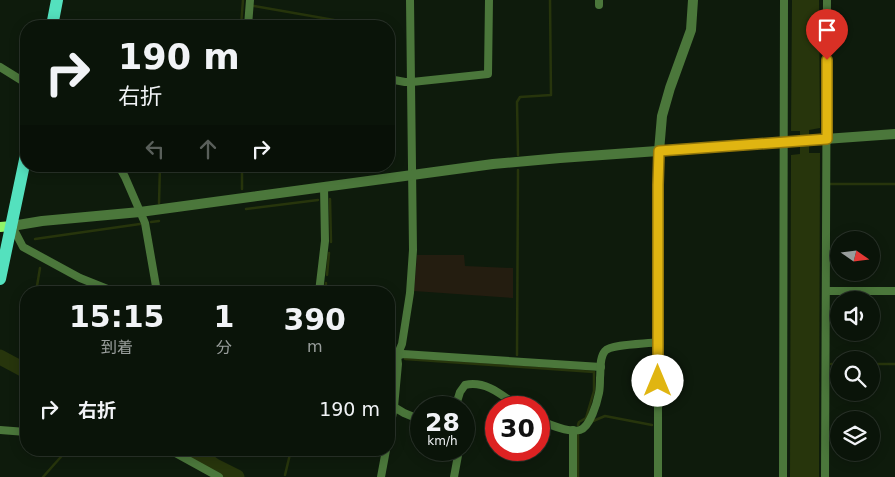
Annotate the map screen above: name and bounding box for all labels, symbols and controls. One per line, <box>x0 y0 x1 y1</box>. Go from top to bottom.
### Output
pin <box>806 9 848 60</box>
icon: arrive <box>813 16 841 44</box>
text: 190 m <box>118 37 240 77</box>
icon: right <box>35 40 100 105</box>
text: 右折 <box>118 84 162 109</box>
icon: left <box>141 135 169 163</box>
icon: ahead <box>194 135 222 163</box>
icon: right <box>247 135 275 163</box>
north arrow <box>830 231 880 281</box>
map controls <box>830 231 880 461</box>
button: sound <box>830 291 880 341</box>
text: 15:15 <box>69 299 165 334</box>
text: 1 <box>214 299 234 334</box>
text: 390 <box>283 302 346 337</box>
text: m <box>307 337 322 356</box>
text: 到着 <box>101 338 133 357</box>
text: 分 <box>216 338 232 357</box>
button: search <box>830 351 880 401</box>
position arrow <box>631 354 683 406</box>
icon: right <box>35 395 63 423</box>
speed limit sign: 30 <box>485 396 550 461</box>
text: 190 m <box>319 398 380 420</box>
text: 右折 <box>78 399 116 421</box>
text: 28 <box>425 408 460 437</box>
button: layers <box>830 411 880 461</box>
text: km/h <box>427 434 458 448</box>

